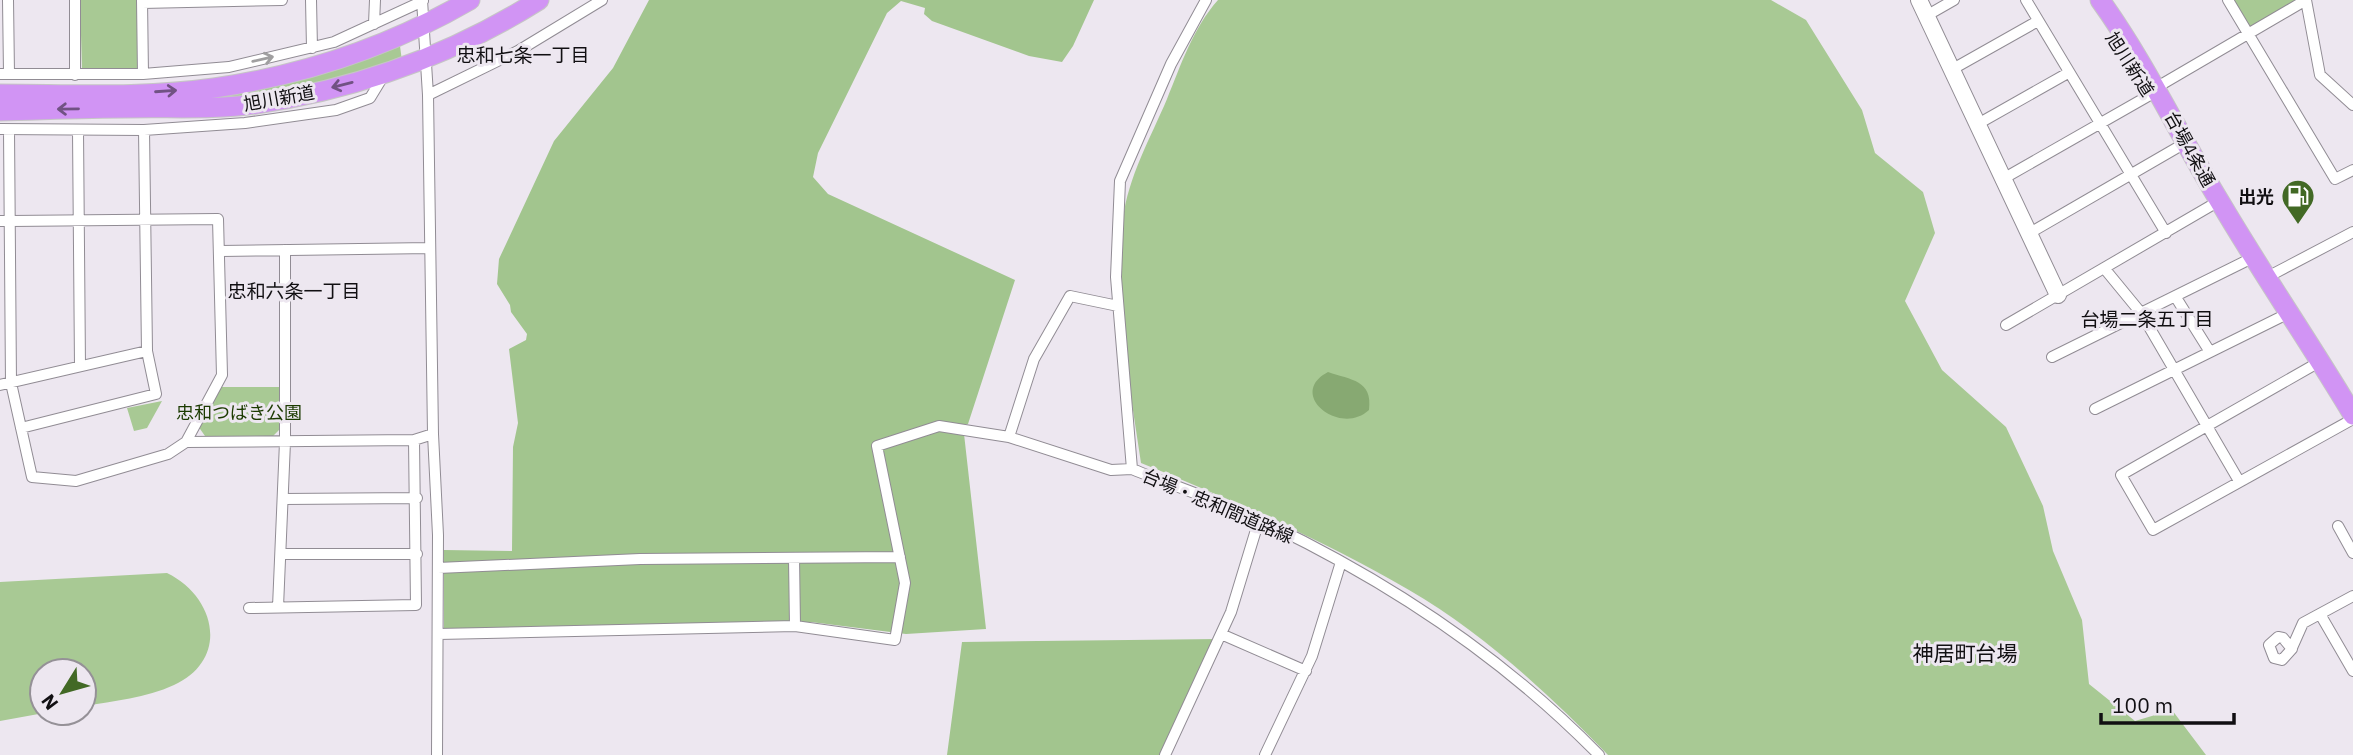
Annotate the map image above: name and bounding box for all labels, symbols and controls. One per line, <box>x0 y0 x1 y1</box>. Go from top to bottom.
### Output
street label: 旭川新道 <box>2101 28 2159 100</box>
district label: 忠和七条一丁目 <box>456 43 590 67</box>
one-way arrow <box>251 52 274 66</box>
one-way arrow <box>331 79 354 92</box>
street label: 旭川新道 <box>242 80 316 116</box>
one-way arrow <box>154 85 177 98</box>
one-way arrow <box>57 103 80 116</box>
street label: 台場4条通 <box>2160 107 2220 191</box>
fuel station icon: 出光 <box>2279 177 2317 226</box>
place label: 出光 <box>2238 185 2274 208</box>
district label: 忠和六条一丁目 <box>227 279 361 303</box>
district label: 台場二条五丁目 <box>2080 307 2214 331</box>
park label: 忠和つばき公園 <box>176 401 302 424</box>
street label: 台場・忠和間道路線 <box>1139 464 1297 548</box>
district label: 神居町台場 <box>1913 639 2018 667</box>
north arrow <box>28 657 98 727</box>
scale bar <box>2101 682 2234 726</box>
text: N <box>36 690 63 715</box>
text: 100 m <box>2112 691 2173 719</box>

